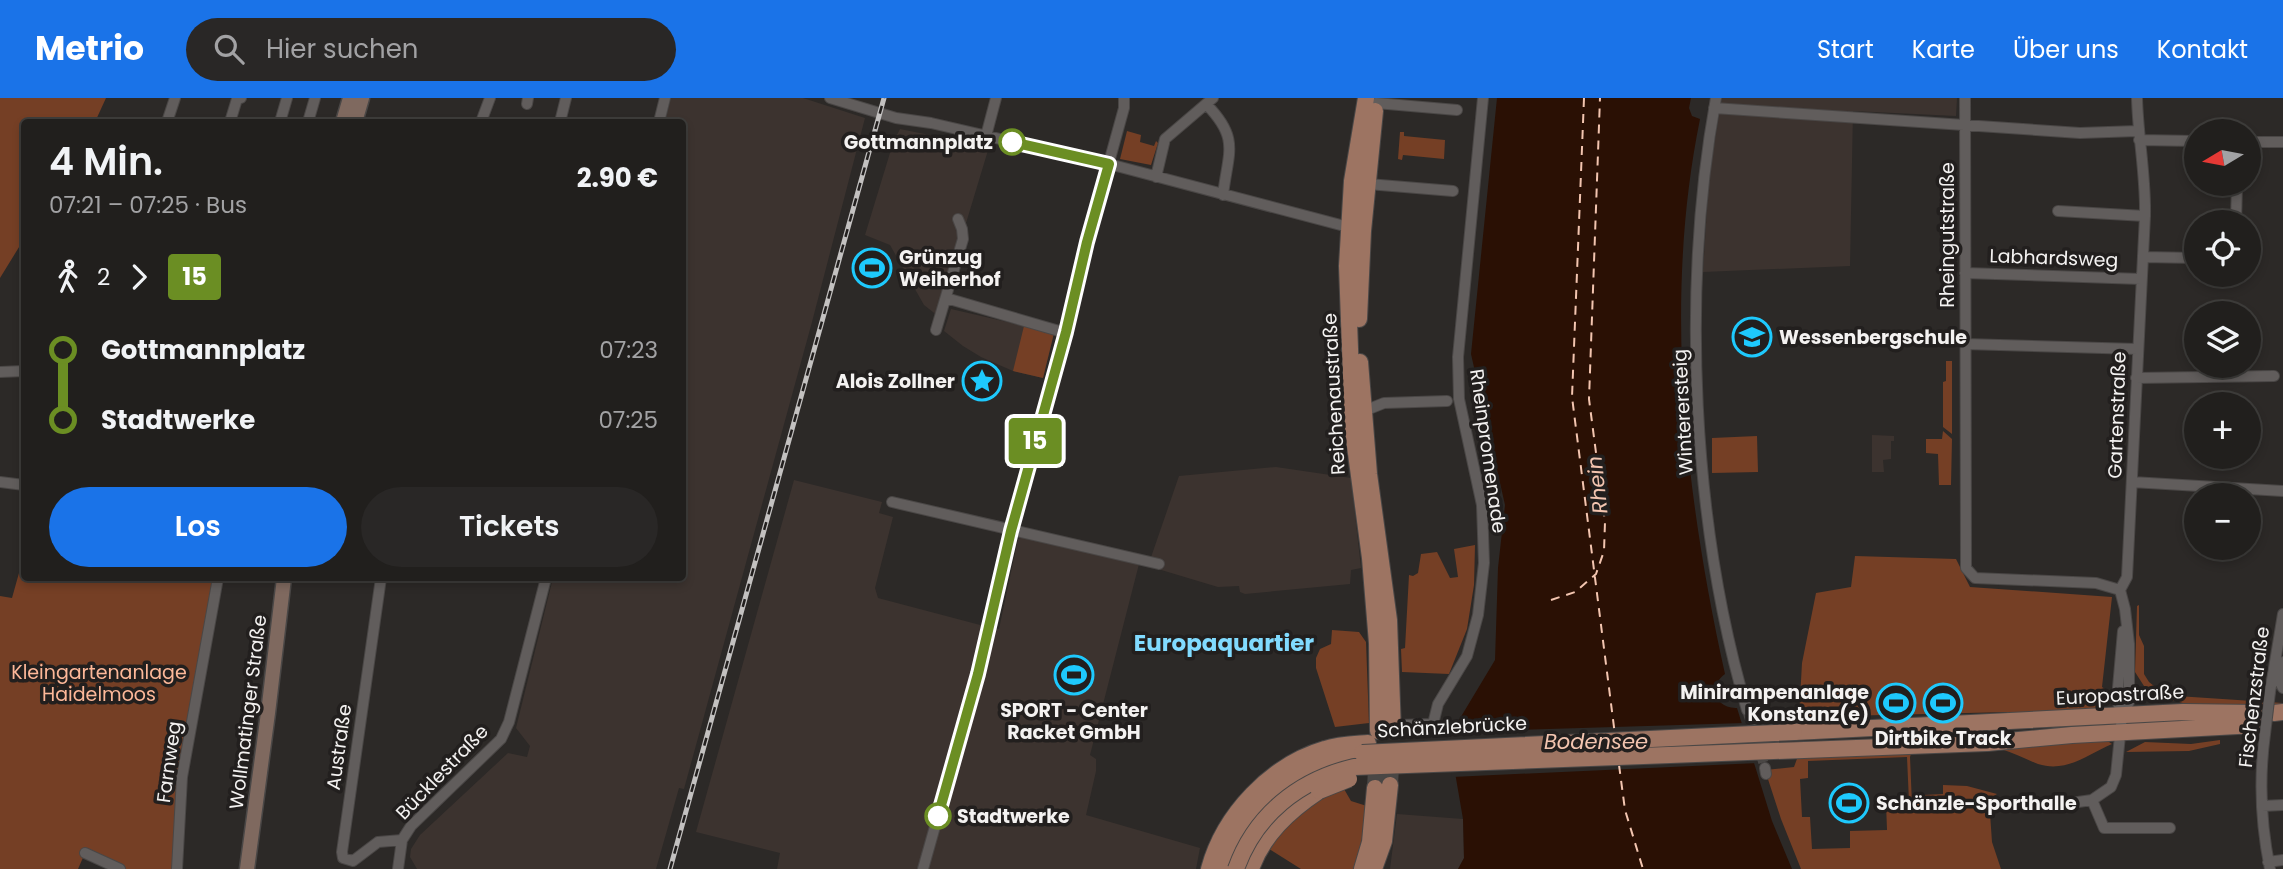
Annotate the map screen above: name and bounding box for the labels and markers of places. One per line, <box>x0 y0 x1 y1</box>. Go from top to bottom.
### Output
place label: Gottmannplatz <box>844 129 993 156</box>
marker: Gottmannplatz <box>999 129 1025 155</box>
place label: Grünzug Weiherhof <box>899 244 1001 293</box>
sports icon: Grünzug Weiherhof <box>851 247 893 289</box>
school or university icon: Wessenbergschule <box>1731 316 1773 358</box>
place label: Wessenbergschule <box>1779 324 1967 351</box>
place icon: Alois Zollner <box>961 360 1003 402</box>
place label: Alois Zollner <box>836 368 955 395</box>
sports icon: SPORT - Center Racket GmbH <box>1053 654 1095 696</box>
place label: Minirampenanlage Konstanz(e) <box>1680 679 1869 728</box>
sports icon: Minirampenanlage Konstanz(e) <box>1875 682 1917 724</box>
sports icon: Dirtbike Track <box>1922 682 1964 724</box>
place label: SPORT - Center Racket GmbH <box>1000 697 1148 746</box>
place label: Dirtbike Track <box>1875 725 2012 752</box>
sports icon: Schänzle-Sporthalle <box>1828 782 1870 824</box>
place label: Schänzle-Sporthalle <box>1876 790 2077 817</box>
marker: Stadtwerke <box>925 803 951 829</box>
place label: Stadtwerke <box>957 803 1070 830</box>

